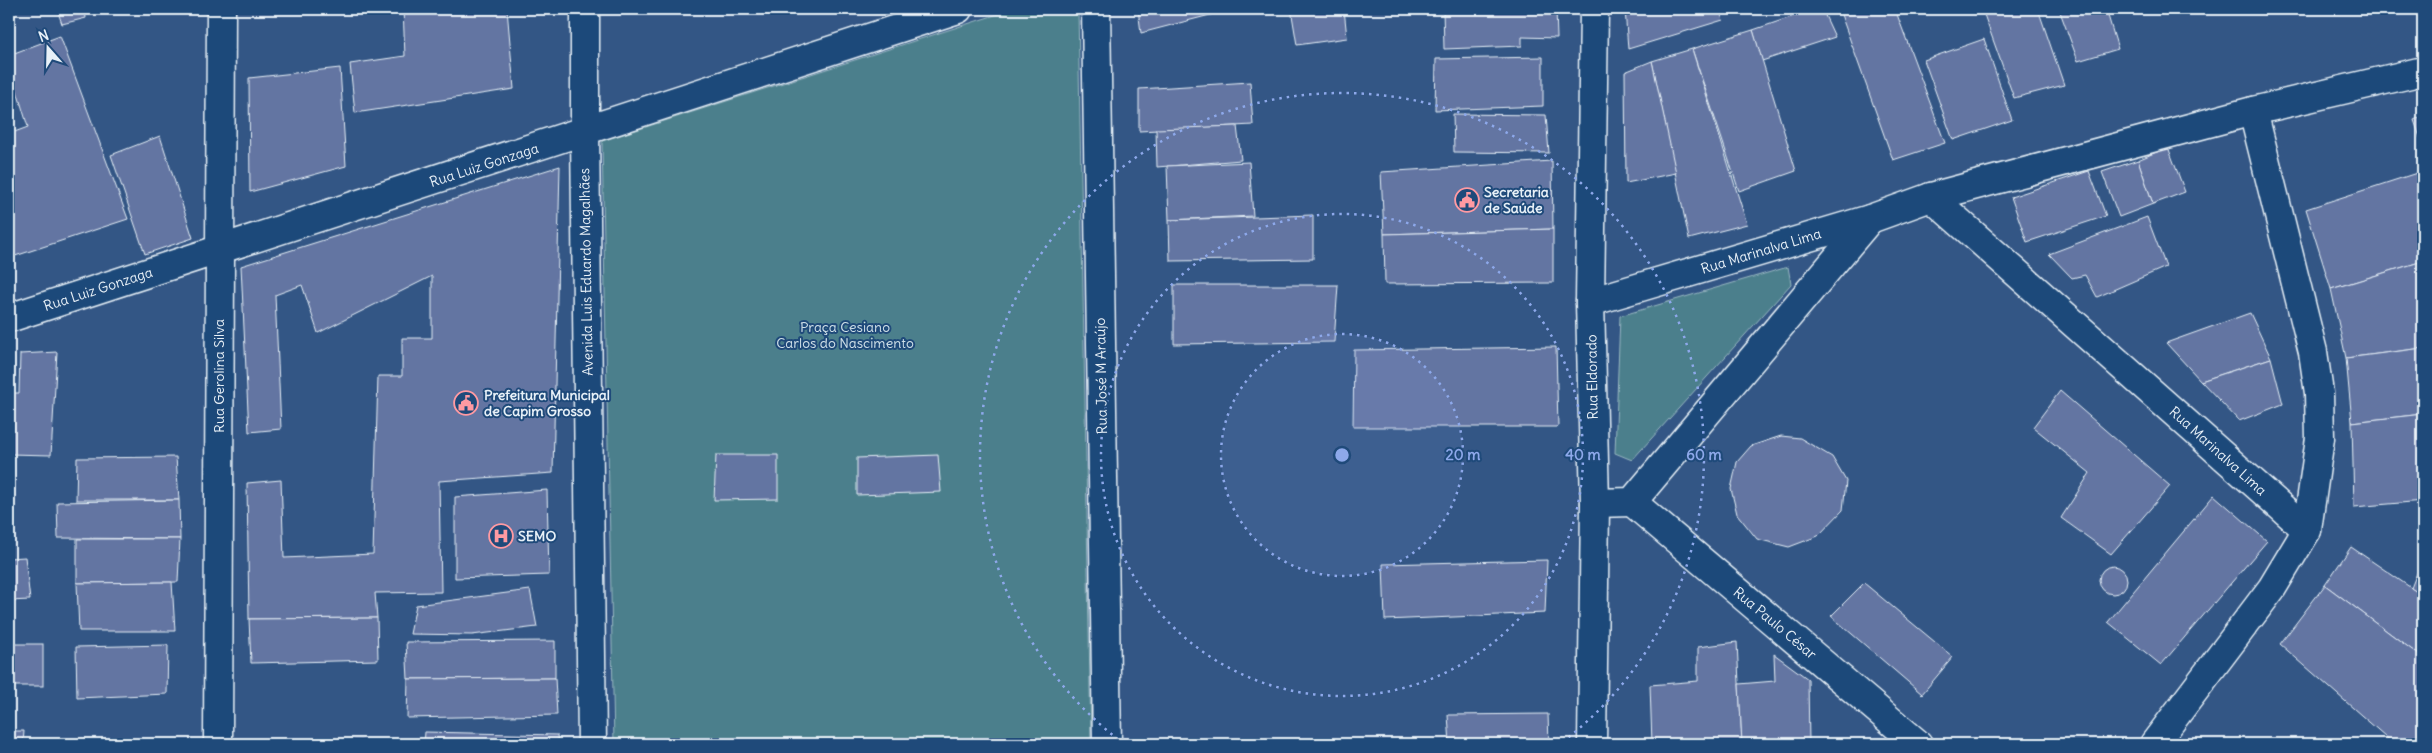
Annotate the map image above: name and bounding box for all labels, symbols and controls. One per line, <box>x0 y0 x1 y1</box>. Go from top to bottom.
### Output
north arrow <box>22 22 72 72</box>
text: N <box>36 26 51 46</box>
street label: Rua Luiz Gonzaga <box>427 139 541 191</box>
street label: Avenida Luis Eduardo Magalhães <box>575 168 597 376</box>
place label: Secretaria de Saúde <box>1484 183 1549 217</box>
public building icon: Secretaria de Saúde <box>1454 187 1480 213</box>
street label: Rua Marinalva Lima <box>1699 224 1823 278</box>
street label: Rua Luiz Gonzaga <box>41 263 155 315</box>
street label: Rua José M Araújo <box>1091 317 1111 435</box>
park label: Praça Cesiano Carlos do Nascimento <box>776 318 914 352</box>
street label: Rua Gerolina Silva <box>210 319 228 433</box>
street label: Rua Eldorado <box>1582 334 1602 420</box>
place label: Prefeitura Municipal de Capim Grosso <box>484 386 610 420</box>
public building icon: Prefeitura Municipal de Capim Grosso <box>453 390 479 416</box>
street label: Rua Marinalva Lima <box>2166 403 2270 499</box>
text: 20 m <box>1446 445 1480 464</box>
text: 40 m <box>1565 445 1601 464</box>
text: 60 m <box>1686 445 1722 464</box>
centre of rings <box>1333 446 1351 464</box>
hospital icon: SEMO <box>488 523 514 549</box>
place label: SEMO <box>518 527 556 545</box>
street label: Rua Paulo César <box>1730 583 1821 663</box>

